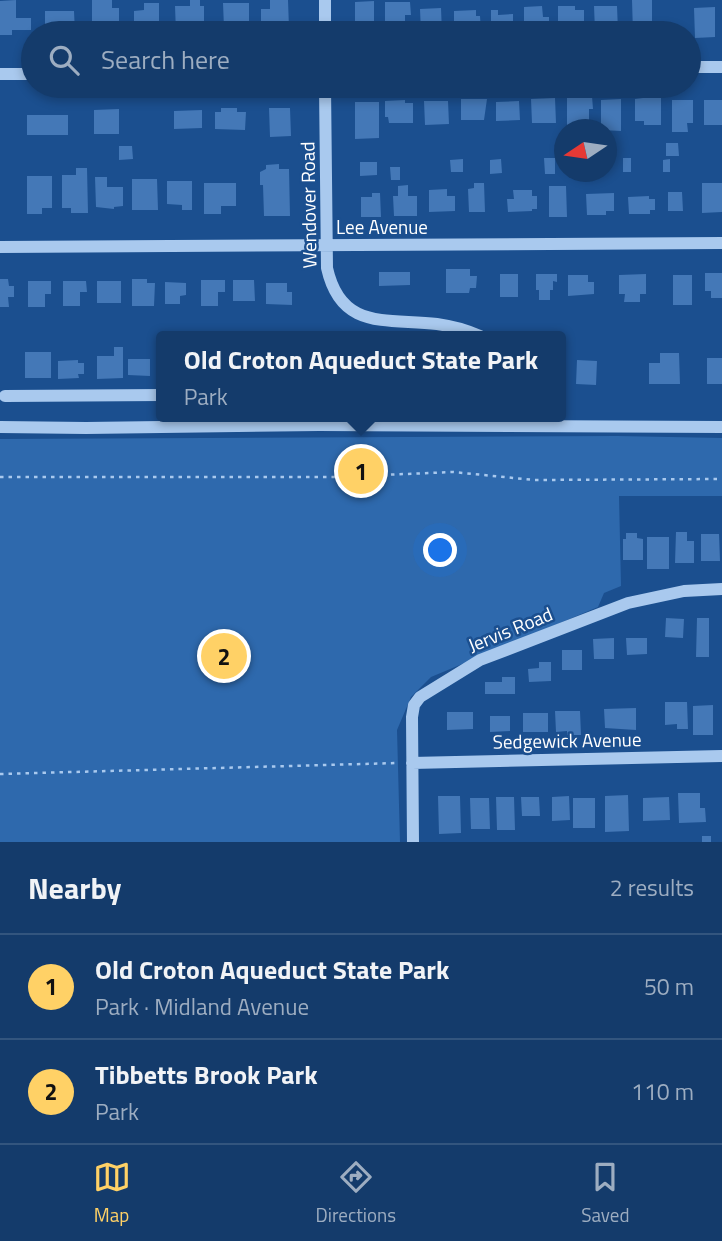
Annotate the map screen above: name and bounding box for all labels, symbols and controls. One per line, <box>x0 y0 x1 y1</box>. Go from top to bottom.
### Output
search box <box>21 21 701 98</box>
text: Search here <box>101 40 230 79</box>
icon: search <box>45 41 83 79</box>
north arrow <box>554 119 617 182</box>
street label: Wendover Road <box>292 141 324 269</box>
street label: Lee Avenue <box>336 212 428 241</box>
popup <box>156 331 566 422</box>
text: Old Croton Aqueduct State Park <box>184 340 538 379</box>
text: Park <box>184 379 228 414</box>
pin: 1 <box>338 445 384 497</box>
your location <box>423 533 457 567</box>
street label: Jervis Road <box>463 599 557 659</box>
pin: 2 <box>201 630 247 682</box>
street label: Sedgewick Avenue <box>492 724 642 756</box>
text: Nearby <box>28 865 121 911</box>
text: 2 results <box>610 870 694 905</box>
text: Old Croton Aqueduct State Park <box>95 950 449 989</box>
text: 1 <box>45 969 57 1004</box>
text: 50 m <box>644 969 694 1004</box>
text: Park · Midland Avenue <box>95 989 309 1024</box>
text: Tibbetts Brook Park <box>95 1055 318 1094</box>
text: 2 <box>45 1074 57 1109</box>
text: 110 m <box>631 1074 694 1109</box>
text: Park <box>95 1094 139 1129</box>
tab: Map <box>93 1158 131 1229</box>
tab: Directions <box>316 1158 396 1229</box>
tab: Saved <box>581 1158 629 1229</box>

